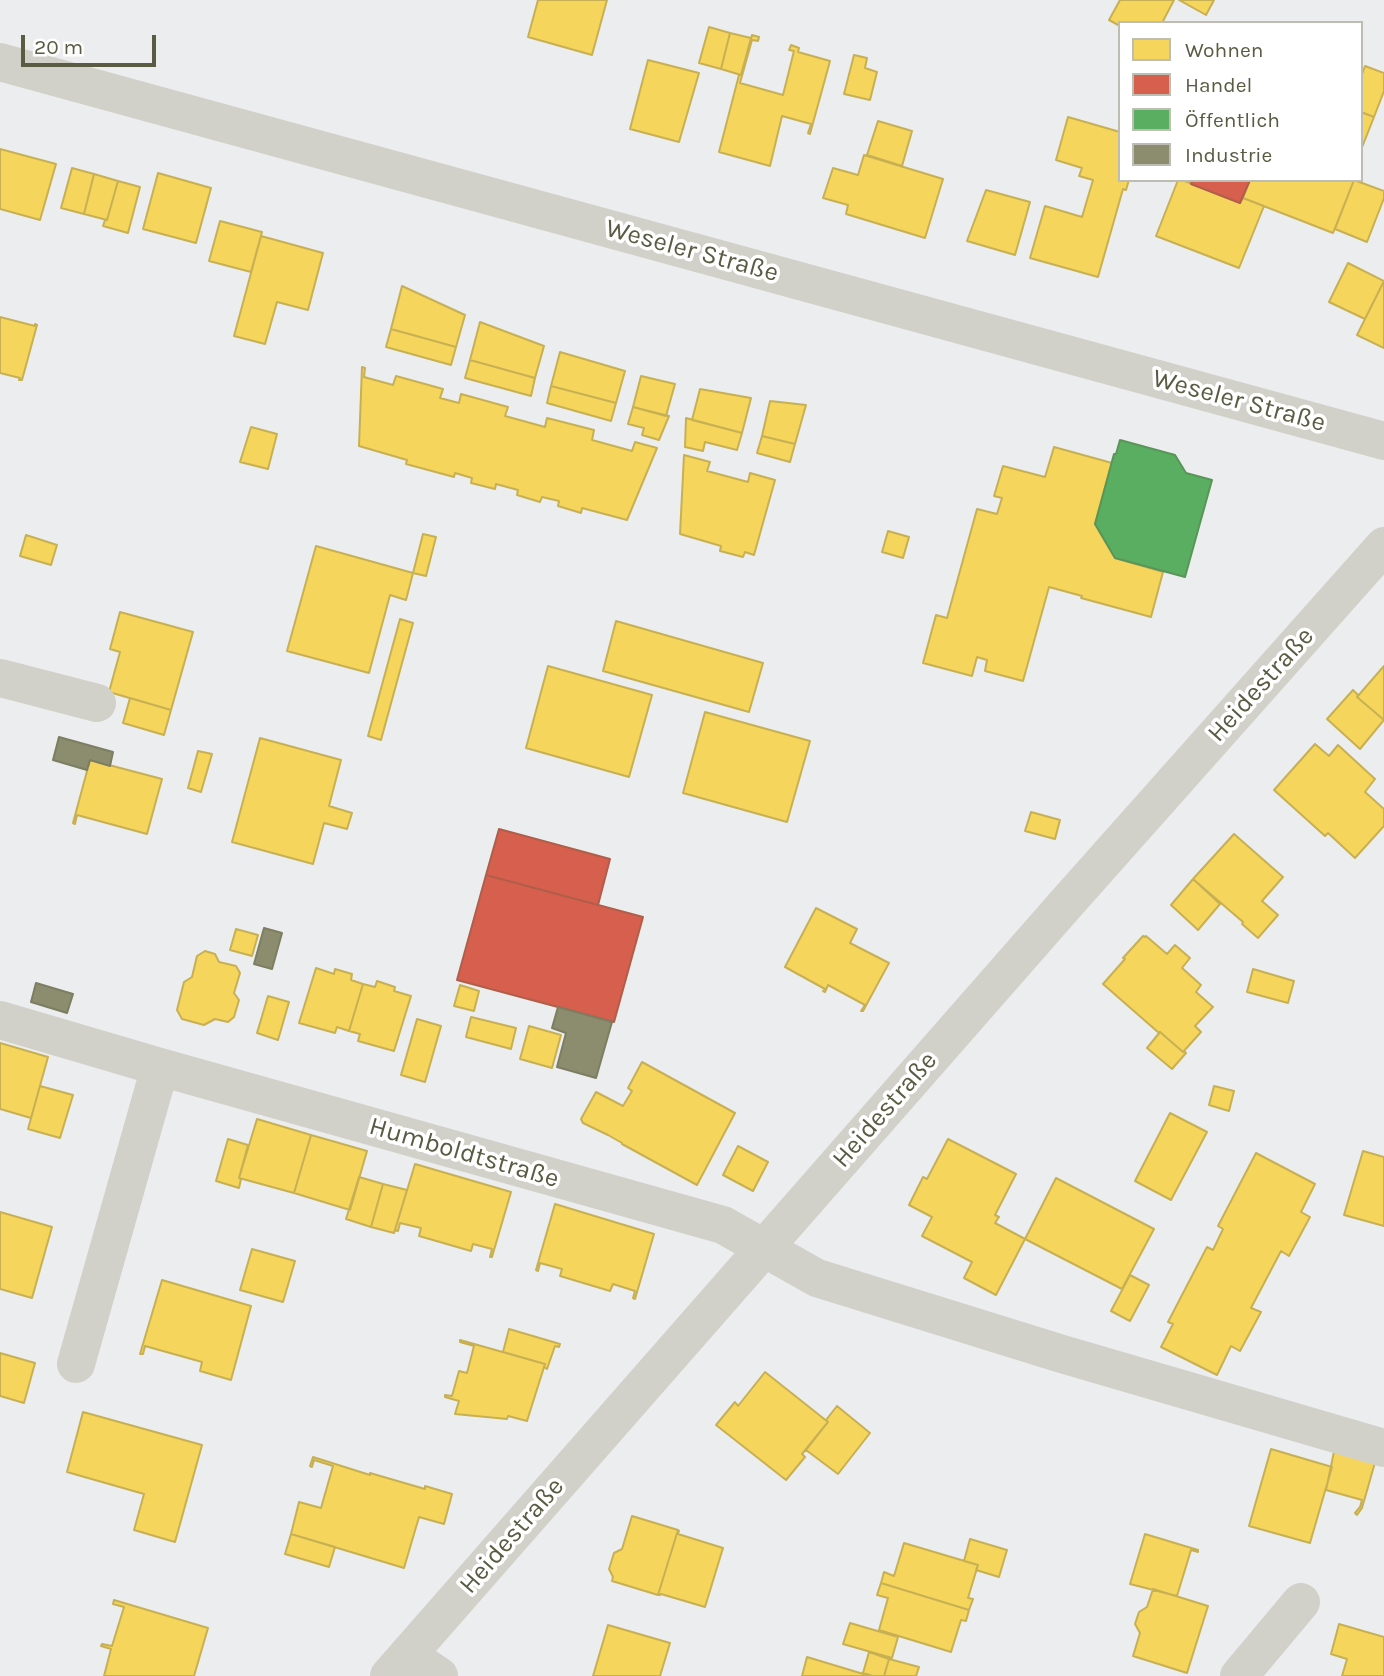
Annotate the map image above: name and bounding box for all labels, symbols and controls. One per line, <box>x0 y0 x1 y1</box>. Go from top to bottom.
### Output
scale bar <box>24 21 159 65</box>
legend <box>1118 21 1363 182</box>
text: 20 m <box>34 35 83 59</box>
text: Wohnen <box>1185 38 1263 62</box>
text: Handel <box>1185 73 1252 97</box>
text: Öffentlich <box>1185 108 1280 132</box>
text: Industrie <box>1185 143 1272 167</box>
street label: Weseler Straße <box>602 213 782 289</box>
street label: Weseler Straße <box>1149 363 1329 439</box>
street label: Heidestraße <box>1201 621 1321 749</box>
street label: Heidestraße <box>826 1046 944 1174</box>
street label: Humboldtstraße <box>366 1111 562 1195</box>
street label: Heidestraße <box>453 1472 571 1600</box>

